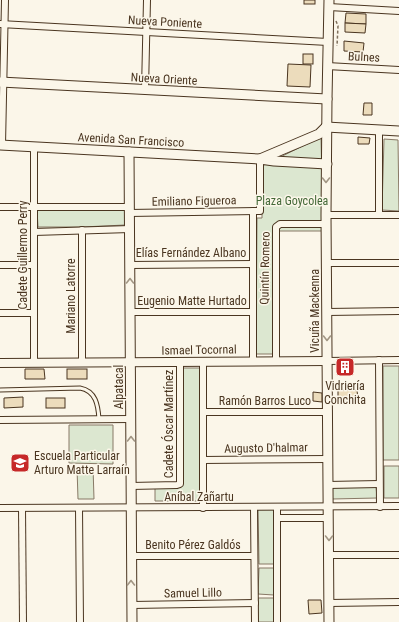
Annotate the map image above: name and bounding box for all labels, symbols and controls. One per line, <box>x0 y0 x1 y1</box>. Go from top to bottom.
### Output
street label: Nueva Poniente <box>128 13 203 31</box>
street label: Bulnes <box>348 49 380 65</box>
street label: Nueva Oriente <box>130 70 198 88</box>
street label: Avenida San Francisco <box>77 130 185 150</box>
one-way arrow <box>322 177 331 183</box>
street label: Emiliano Figueroa <box>151 193 237 209</box>
park label: Plaza Goycolea <box>256 194 329 208</box>
street label: Cadete Guillermo Perry <box>16 201 30 309</box>
street label: Quintín Romero <box>257 231 273 305</box>
street label: Elías Fernández Albano <box>136 246 246 260</box>
street label: Mariano Latorre <box>64 258 78 334</box>
street label: Vicuña Mackenna <box>308 269 322 353</box>
one-way arrow <box>126 278 134 284</box>
street label: Eugenio Matte Hurtado <box>137 294 247 308</box>
one-way arrow <box>323 335 331 341</box>
street label: Ismael Tocornal <box>161 342 237 358</box>
building icon: Vidriería Conchita <box>334 356 356 378</box>
street label: Alpatacal <box>112 365 126 409</box>
street label: Cadete Óscar Martínez <box>161 370 176 478</box>
place label: Vidriería Conchita <box>324 379 366 407</box>
street label: Ramón Barros Luco <box>219 394 311 408</box>
one-way arrow <box>127 436 135 442</box>
street label: Augusto D'halmar <box>224 440 308 456</box>
place label: Escuela Particular Arturo Matte Larraín <box>34 449 130 477</box>
school or university icon: Escuela Particular Arturo Matte Larraín <box>9 452 31 474</box>
street label: Aníbal Zañartu <box>164 490 234 504</box>
one-way arrow <box>325 535 333 541</box>
street label: Benito Pérez Galdós <box>145 538 241 552</box>
one-way arrow <box>127 580 136 586</box>
street label: Samuel Lillo <box>164 585 222 601</box>

